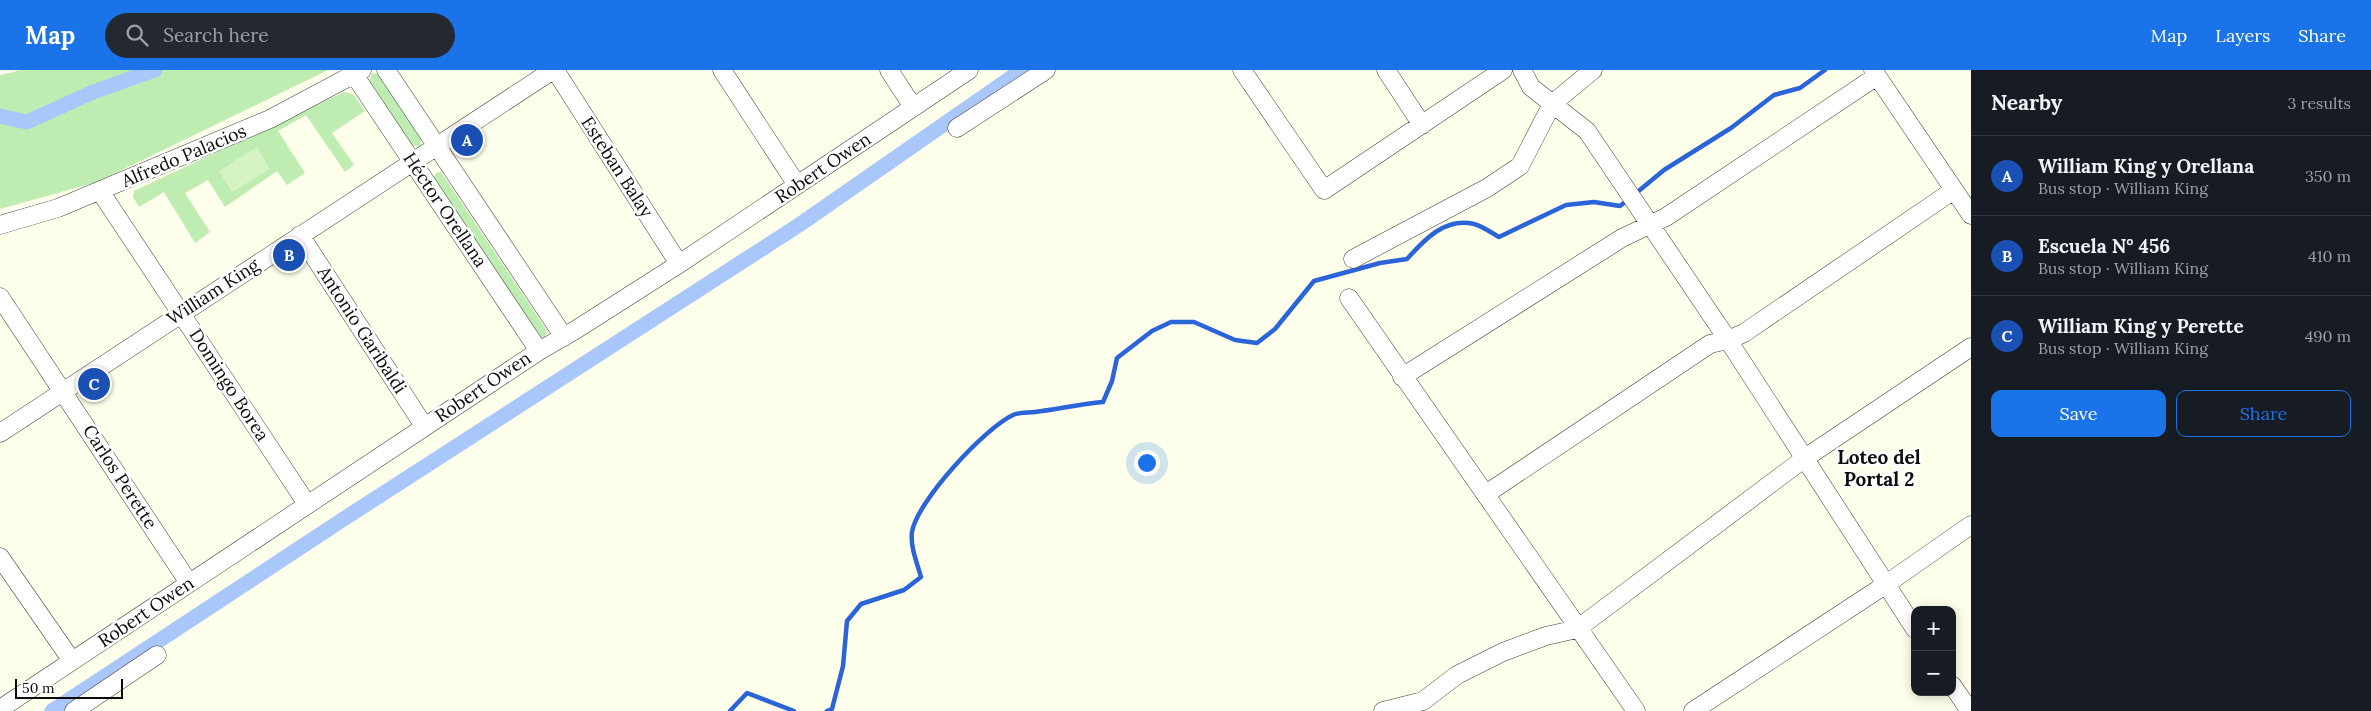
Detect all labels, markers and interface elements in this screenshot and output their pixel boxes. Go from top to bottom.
search box [105,13,455,58]
text: Map [25,20,75,51]
icon: search [123,21,151,49]
text: Search here [163,23,269,47]
text: Map [2151,24,2187,47]
text: Layers [2215,24,2270,47]
text: Share [2298,24,2346,47]
text: Nearby [1991,89,2062,116]
text: 3 results [2287,93,2351,113]
street label: Esteban Balay [576,112,659,222]
street label: Alfredo Palacios [117,119,250,193]
pin: A [451,121,483,159]
street label: Robert Owen [770,127,875,208]
street label: Héctor Orellana [398,148,492,272]
text: William King y Orellana [2038,154,2254,178]
text: A [2002,166,2012,186]
text: 350 m [2305,166,2351,186]
text: Bus stop · William King [2038,178,2208,198]
text: Escuela N° 456 [2038,234,2170,258]
pin: B [273,236,305,274]
text: B [2002,246,2012,266]
text: 410 m [2308,246,2351,266]
street label: William King [162,253,264,330]
text: Bus stop · William King [2038,258,2208,278]
street label: Antonio Garibaldi [312,261,412,398]
text: William King y Perette [2038,314,2244,338]
street label: Domingo Borea [184,324,274,445]
text: C [2001,326,2013,346]
text: 490 m [2305,326,2351,346]
text: Bus stop · William King [2038,338,2208,358]
street label: Robert Owen [430,346,535,427]
pin: C [78,365,110,403]
button: Save [1991,390,2166,437]
button: Share [2176,390,2351,437]
street label: Carlos Perette [78,420,163,533]
district label: Loteo del Portal 2 [1837,445,1921,491]
your location [1134,450,1160,476]
street label: Robert Owen [93,571,198,652]
map controls [1911,606,1956,696]
button: + [1911,606,1956,651]
button: − [1911,651,1956,696]
scale bar [15,676,122,699]
text: 50 m [22,679,55,697]

